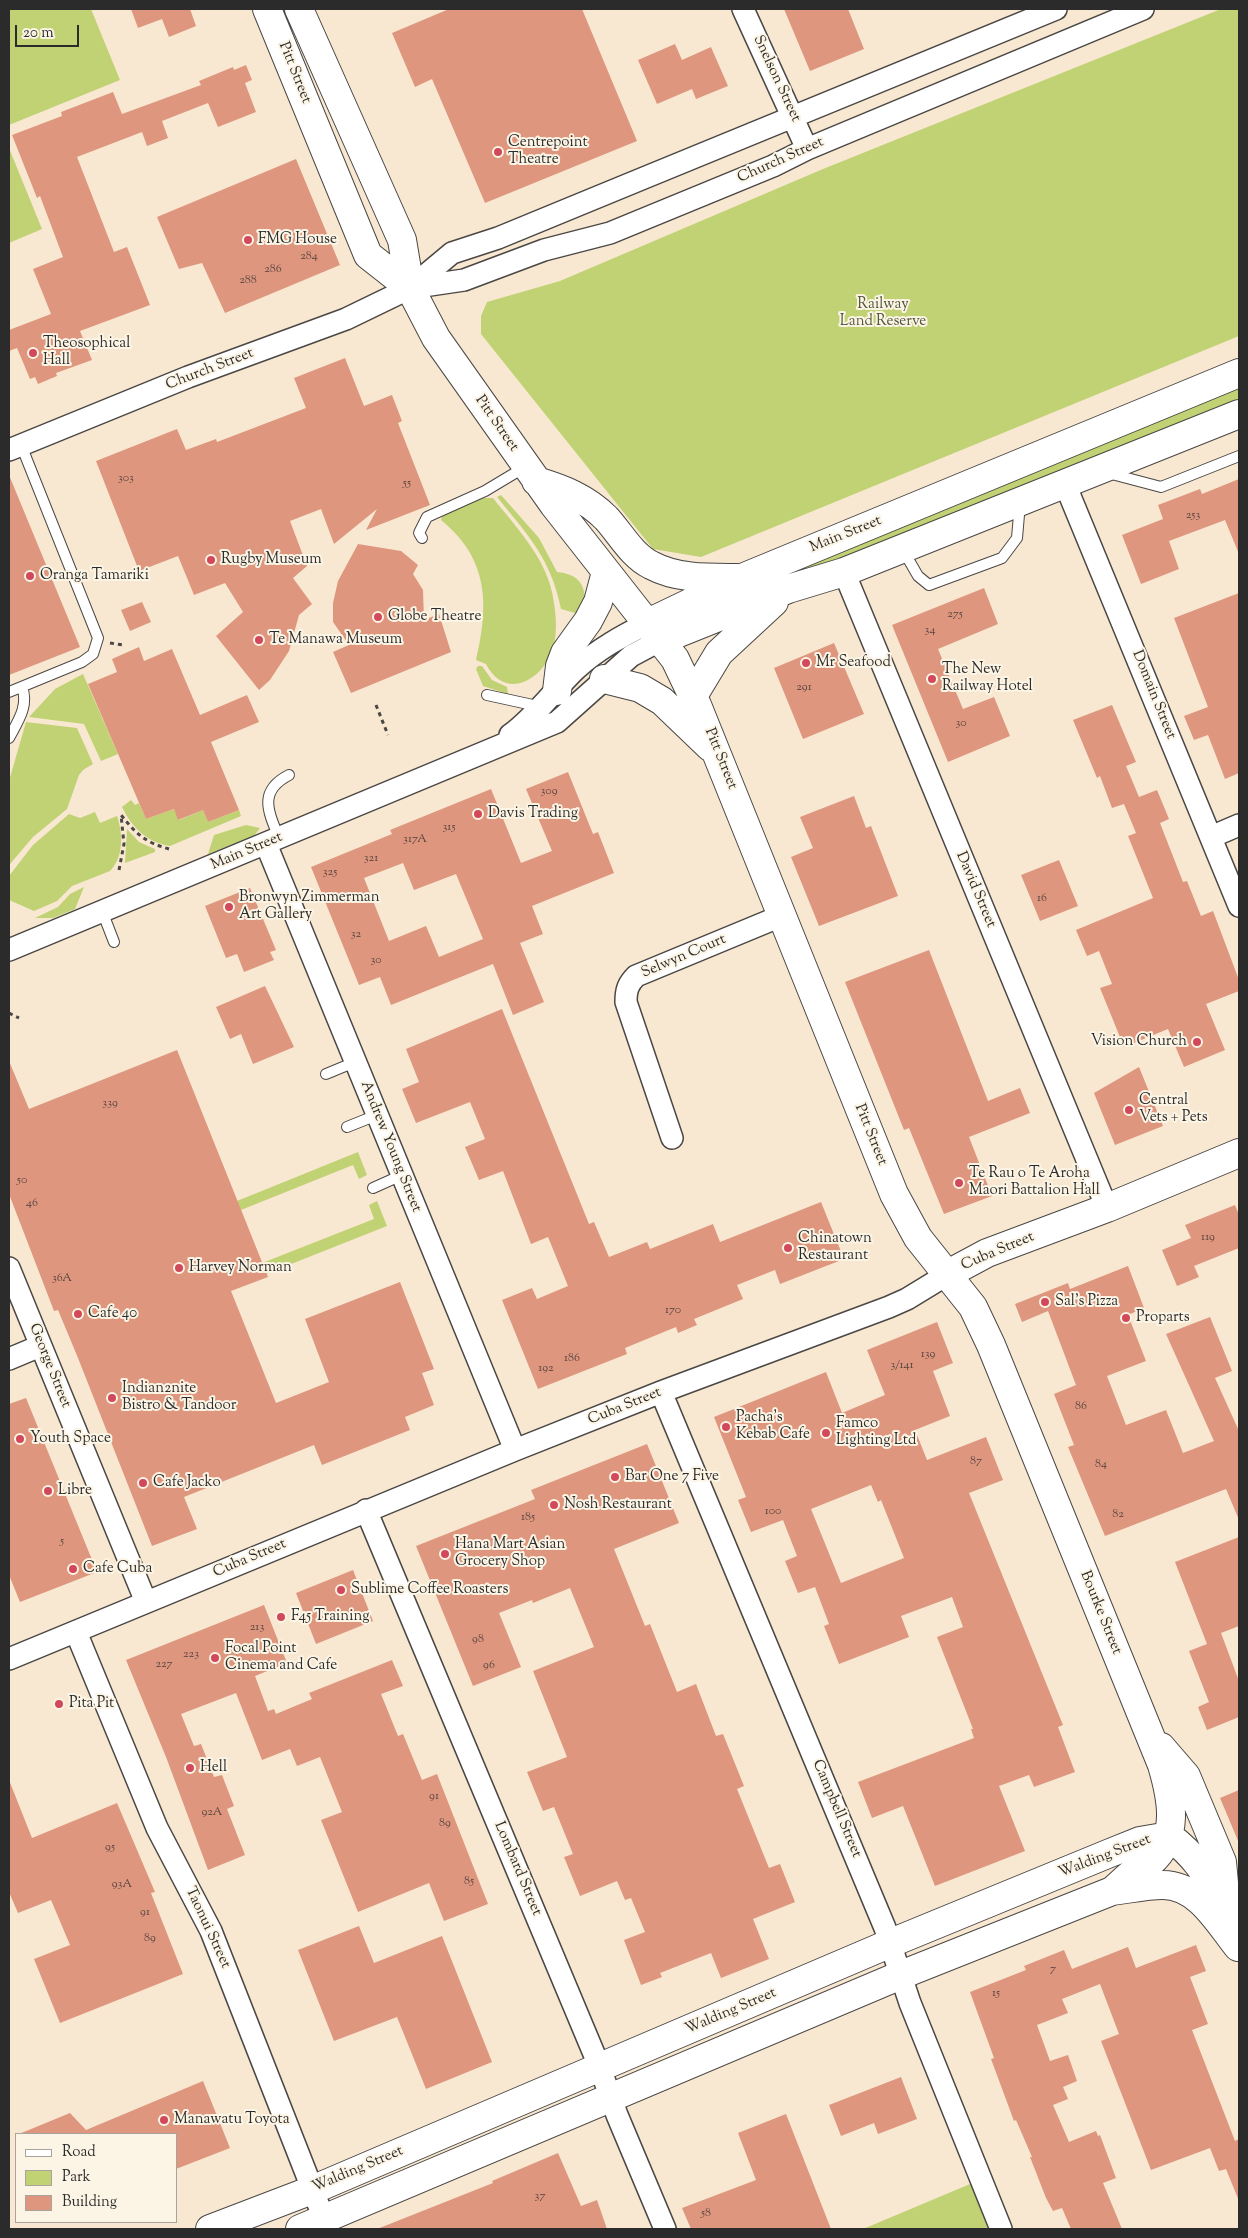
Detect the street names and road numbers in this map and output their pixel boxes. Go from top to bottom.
street label: Snelson Street [748,33,804,125]
street label: Pitt Street [274,40,314,106]
street label: Church Street [735,134,827,188]
street label: Church Street [164,345,256,395]
street label: Pitt Street [470,392,522,456]
street label: Main Street [808,512,884,558]
street label: Domain Street [1127,648,1179,742]
street label: Pitt Street [700,726,740,792]
street label: Main Street [209,829,285,875]
street label: David Street [951,849,999,931]
street label: Selwyn Court [639,931,729,983]
street label: Andrew Young Street [355,1079,425,1215]
street label: Pitt Street [850,1102,890,1168]
street label: Cuba Street [959,1229,1037,1275]
street label: George Street [24,1321,74,1411]
street label: Cuba Street [586,1384,664,1430]
street label: Cuba Street [211,1536,289,1582]
street label: Bourke Street [1075,1569,1125,1657]
street label: Campbell Street [807,1757,865,1861]
street label: Lombard Street [489,1819,545,1919]
street label: Walding Street [1056,1831,1154,1883]
street label: Taonui Street [180,1884,234,1972]
street label: Walding Street [683,1985,779,2039]
street label: Walding Street [310,2143,406,2197]

